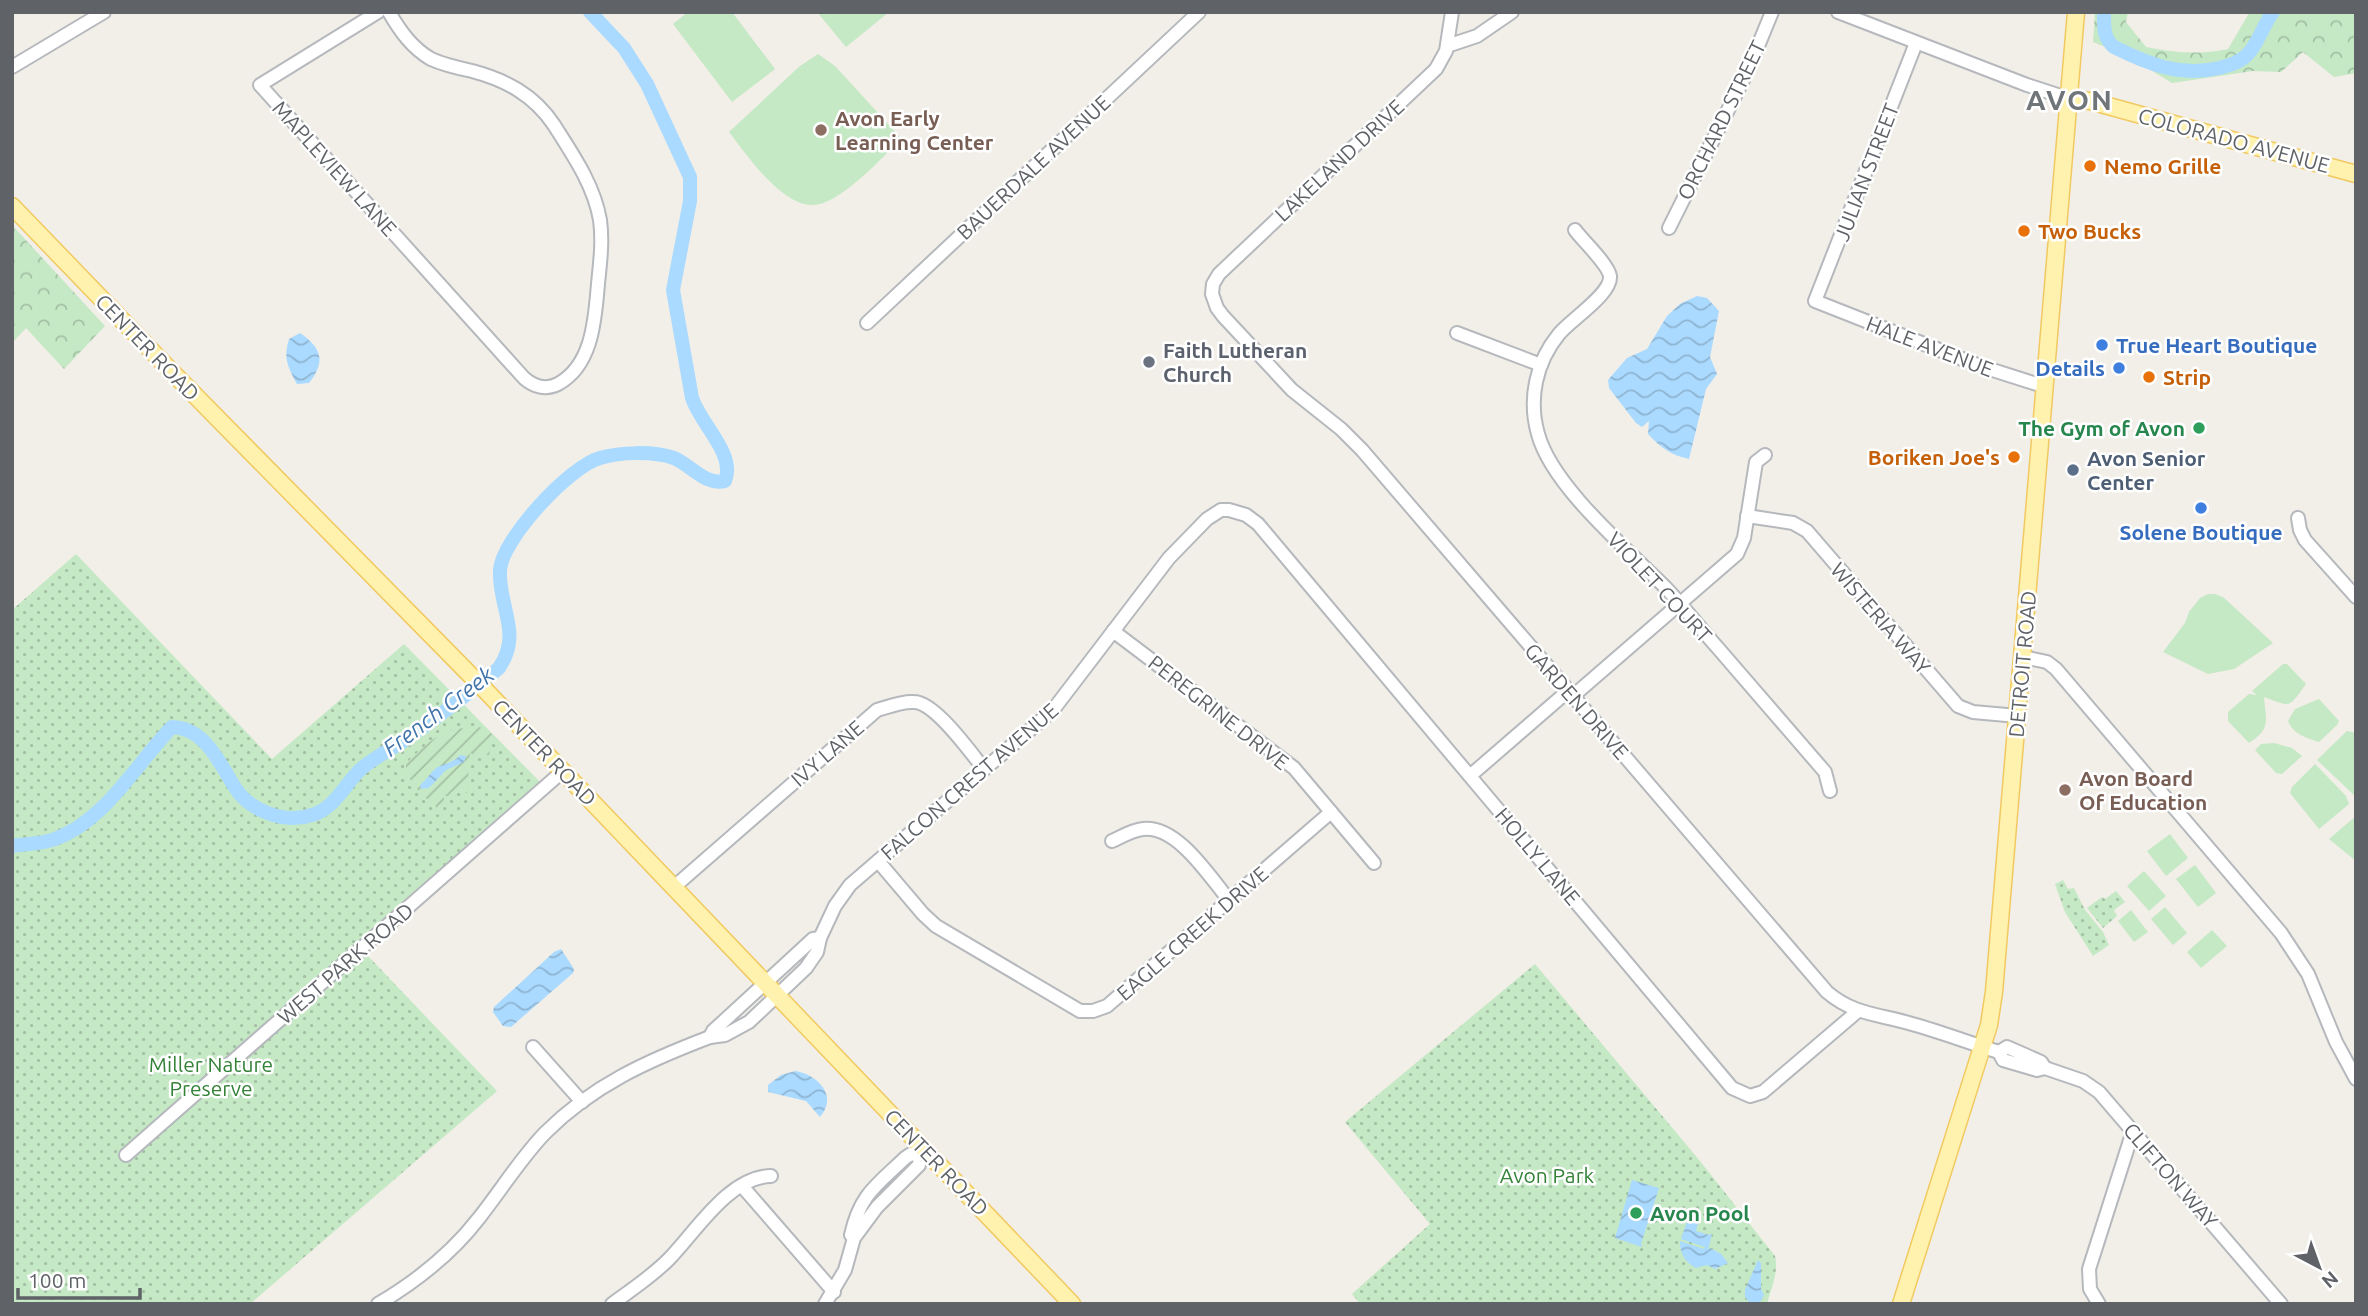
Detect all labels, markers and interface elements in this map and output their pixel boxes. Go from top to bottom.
street label: ORCHARD STREET [1672,36,1770,204]
district label: AVON [2026,84,2114,115]
street label: BAUERDALE AVENUE [951,90,1115,244]
street label: LAKELAND DRIVE [1270,94,1408,226]
street label: MAPLEVIEW LANE [268,96,402,240]
street label: JULIAN STREET [1829,100,1903,244]
street label: COLORADO AVENUE [2136,103,2332,177]
place label: Avon Early Learning Center [835,106,994,154]
marker: Avon Early Learning Center [813,122,829,138]
place label: Nemo Grille [2104,154,2221,178]
marker: Nemo Grille [2082,158,2098,174]
place label: Two Bucks [2038,219,2141,243]
marker: Two Bucks [2016,223,2032,239]
street label: CENTER ROAD [91,289,205,405]
street label: HALE AVENUE [1863,311,1997,381]
place label: True Heart Boutique [2116,333,2317,357]
marker: True Heart Boutique [2094,337,2110,353]
place label: Faith Lutheran Church [1163,338,1307,386]
marker: Faith Lutheran Church [1141,354,1157,370]
place label: Details [2035,356,2105,380]
marker: Details [2111,360,2127,376]
place label: Strip [2163,365,2211,389]
marker: Strip [2141,369,2157,385]
place label: The Gym of Avon [2018,416,2185,440]
marker: The Gym of Avon [2191,420,2207,436]
place label: Boriken Joe's [1868,445,2000,469]
place label: Avon Senior Center [2087,446,2206,494]
marker: Boriken Joe's [2006,449,2022,465]
marker: Avon Senior Center [2065,462,2081,478]
marker: Solene Boutique [2193,500,2209,516]
place label: Solene Boutique [2119,520,2283,544]
street label: VIOLET COURT [1603,527,1717,647]
street label: WISTERIA WAY [1826,557,1936,679]
street label: DETROIT ROAD [2004,590,2040,738]
street label: GARDEN DRIVE [1520,638,1634,764]
street label: PEREGRINE DRIVE [1144,650,1294,774]
water label: French Creek [378,661,498,761]
street label: CENTER ROAD [488,694,602,810]
street label: FALCON CREST AVENUE [876,698,1062,864]
street label: IVY LANE [786,715,868,791]
place label: Avon Board Of Education [2079,766,2207,814]
marker: Avon Board Of Education [2057,782,2073,798]
street label: HOLLY LANE [1491,803,1585,909]
street label: EAGLE CREEK DRIVE [1112,861,1272,1005]
street label: WEST PARK ROAD [272,897,418,1029]
park label: Miller Nature Preserve [149,1052,273,1100]
street label: CENTER ROAD [880,1104,994,1220]
street label: CLIFTON WAY [2119,1118,2223,1232]
park label: Avon Park [1500,1163,1595,1187]
place label: Avon Pool [1650,1201,1750,1225]
marker: Avon Pool [1628,1205,1644,1221]
north arrow [2284,1232,2354,1302]
scale bar [18,1256,140,1300]
text: N [2318,1267,2343,1293]
text: 100 m [28,1268,86,1292]

